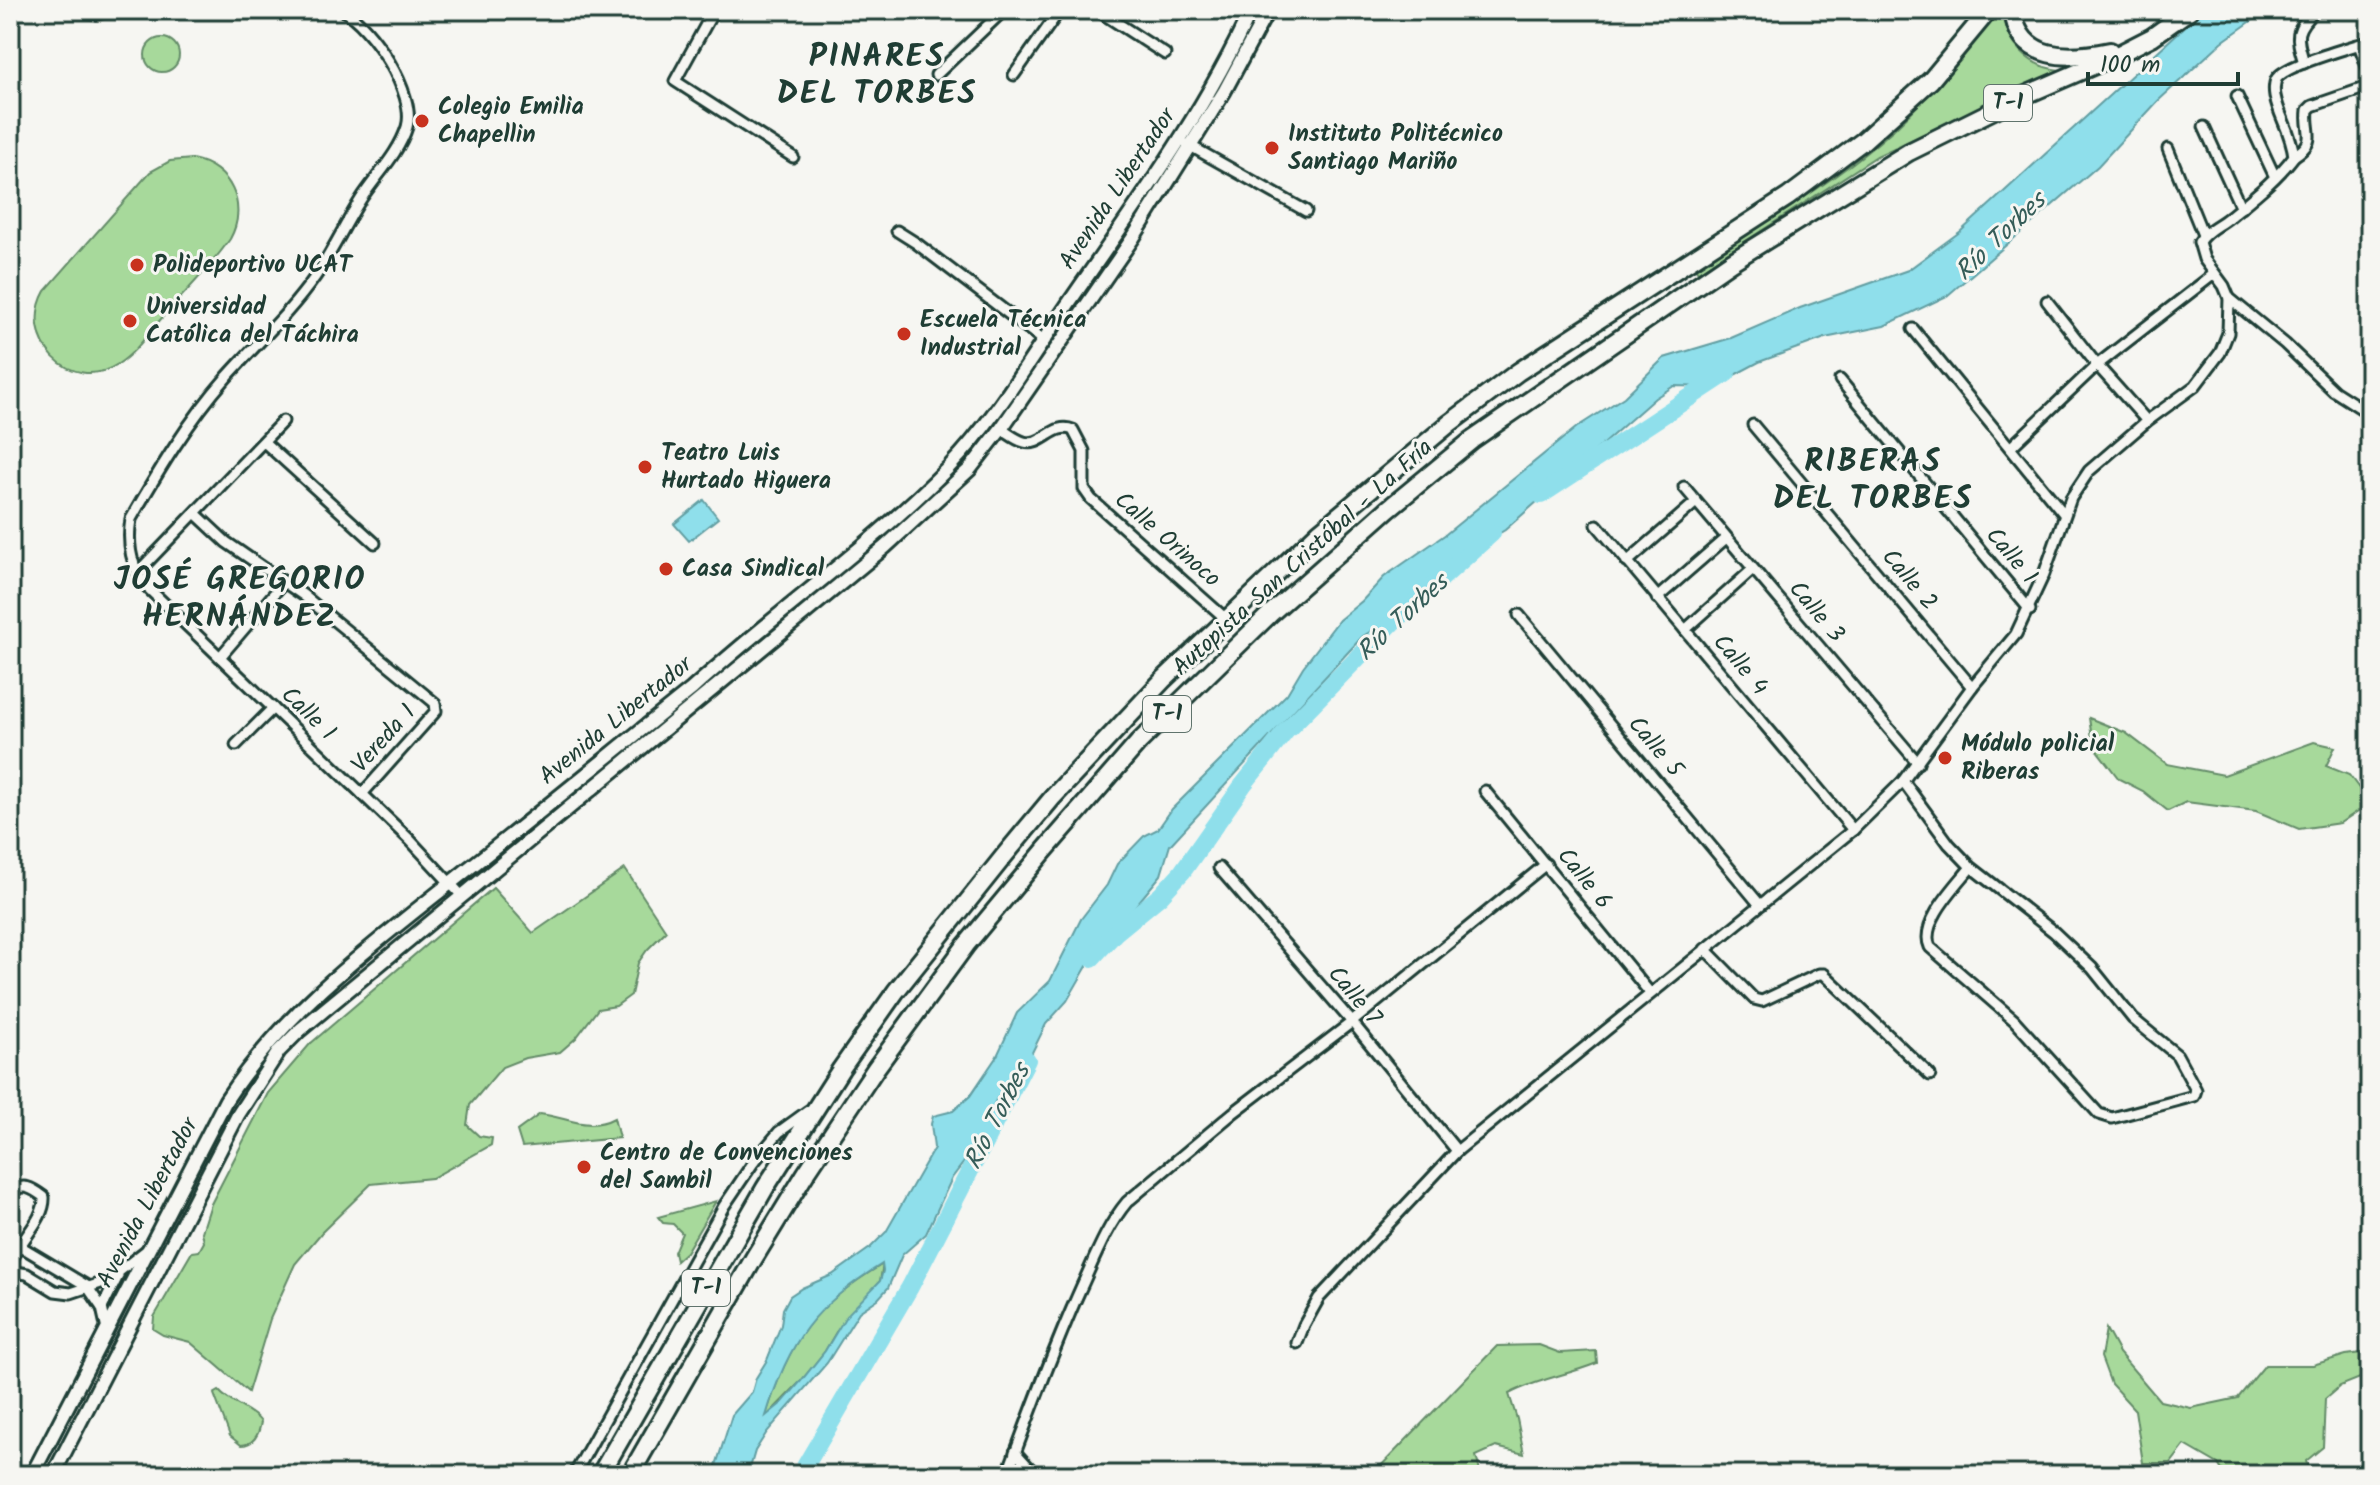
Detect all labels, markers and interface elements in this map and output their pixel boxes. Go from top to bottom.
district label: PINARES DEL TORBES [777,32,977,120]
scale bar [2088,36,2238,86]
text: 100 m [2100,46,2160,85]
road number: T-1 [1984,85,2032,121]
place label: Colegio Emilia Chapellin [438,88,584,155]
street label: Avenida Libertador [1049,98,1188,278]
marker: Colegio Emilia Chapellin [413,112,431,130]
place label: Instituto Politécnico Santiago Mariño [1288,115,1503,182]
marker: Instituto Politécnico Santiago Mariño [1263,139,1281,157]
water label: Río Torbes [1945,180,2059,292]
place label: Polideportivo UCAT [153,246,354,285]
marker: Polideportivo UCAT [128,256,146,274]
place label: Universidad Católica del Táchira [146,288,359,355]
place label: Escuela Técnica Industrial [920,301,1087,368]
marker: Universidad Católica del Táchira [121,312,139,330]
marker: Escuela Técnica Industrial [895,325,913,343]
street label: Autopista San Cristóbal - La Fría [1164,430,1442,686]
place label: Teatro Luis Hurtado Higuera [661,434,831,501]
district label: RIBERAS DEL TORBES [1773,437,1973,525]
marker: Teatro Luis Hurtado Higuera [636,458,654,476]
street label: Calle Orinoco [1105,482,1229,598]
street label: Calle 1 [1975,518,2047,594]
street label: Calle 2 [1871,540,1947,620]
place label: Casa Sindical [682,550,825,589]
district label: JOSÉ GREGORIO HERNÁNDEZ [114,555,366,643]
marker: Casa Sindical [657,560,675,578]
water label: Río Torbes [1347,562,1461,672]
street label: Calle 3 [1778,572,1854,652]
street label: Calle 4 [1702,625,1778,705]
street label: Avenida Libertador [531,645,703,795]
street label: Calle 1 [271,677,345,751]
street label: Vereda 1 [342,695,426,783]
road number: T-1 [1143,696,1191,732]
street label: Calle 5 [1617,707,1694,788]
place label: Módulo policial Riberas [1961,725,2115,792]
marker: Módulo policial Riberas [1936,749,1954,767]
street label: Calle 6 [1546,839,1622,919]
street label: Calle 7 [1317,957,1392,1036]
water label: Río Torbes [953,1054,1044,1177]
street label: Avenida Libertador [87,1109,210,1295]
place label: Centro de Convenciones del Sambil [600,1134,853,1201]
marker: Centro de Convenciones del Sambil [575,1158,593,1176]
road number: T-1 [682,1270,730,1306]

